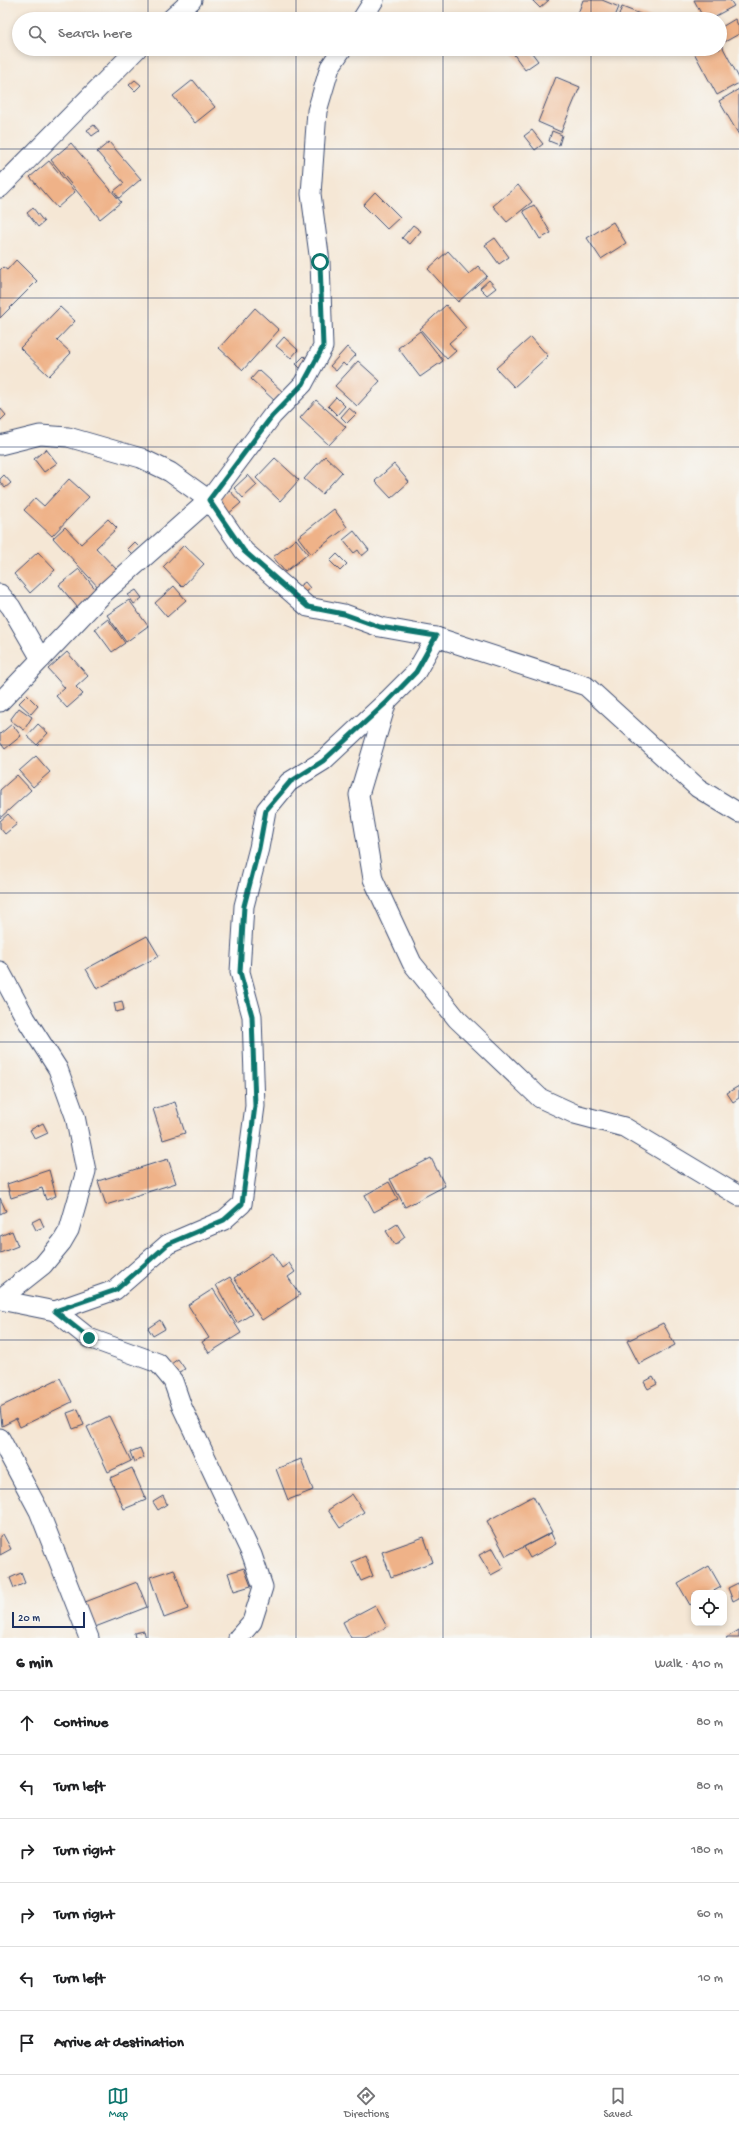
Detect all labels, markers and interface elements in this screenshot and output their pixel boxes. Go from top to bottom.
search box [12,12,727,56]
icon: search [26,23,48,45]
text: Search here [58,25,132,43]
route start [311,253,329,271]
route end [80,1329,98,1347]
map controls [691,1590,727,1626]
button: locate [691,1590,727,1626]
scale bar [12,1610,85,1629]
text: 20 m [18,1613,40,1625]
text: 6 min [16,1654,52,1674]
text: Walk · 410 m [655,1657,723,1672]
icon: ahead [16,1712,38,1734]
text: Continue [54,1714,108,1732]
text: 80 m [696,1715,723,1730]
icon: left [16,1776,38,1798]
text: Turn left [54,1778,105,1796]
text: 80 m [696,1779,723,1794]
icon: right [16,1840,38,1862]
text: Turn right [54,1842,114,1860]
text: 180 m [691,1843,723,1858]
icon: right [16,1904,38,1926]
text: Turn right [54,1906,114,1924]
text: 60 m [697,1907,723,1922]
icon: left [16,1968,38,1990]
text: Turn left [54,1970,105,1988]
text: 10 m [698,1971,723,1986]
icon: arrive [16,2032,38,2054]
text: Arrive at destination [54,2034,184,2052]
tab: Map [107,2085,129,2121]
tab: Directions [344,2085,389,2121]
tab: Saved [603,2085,632,2121]

